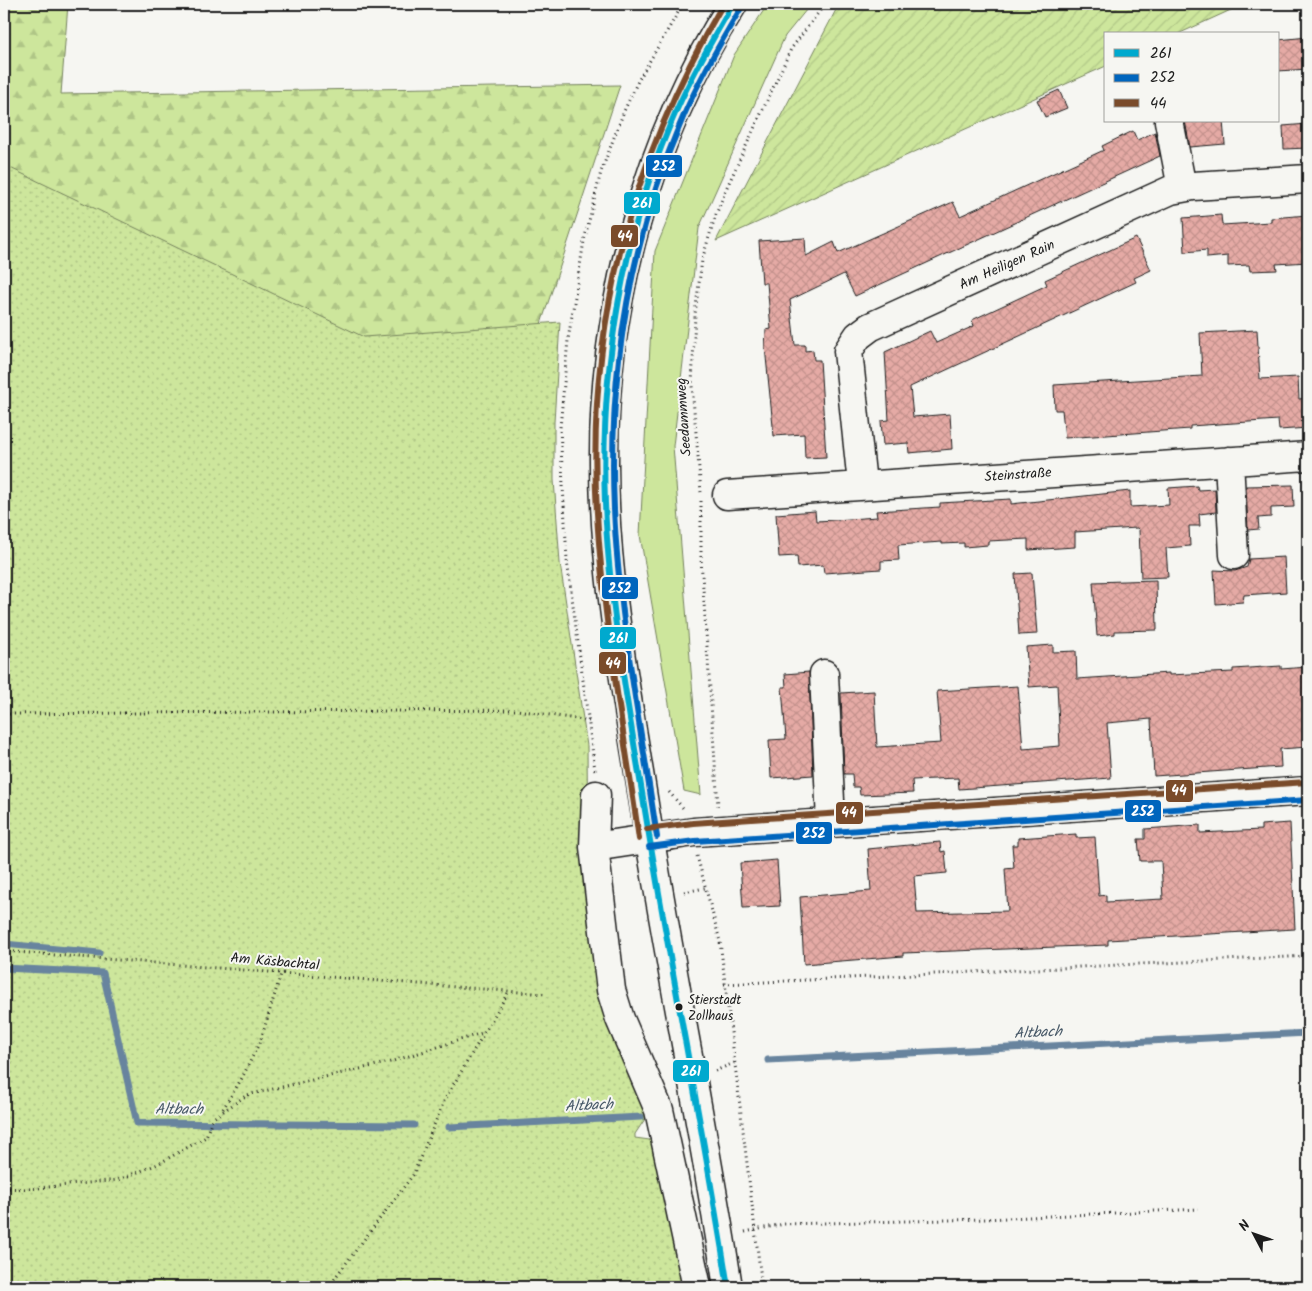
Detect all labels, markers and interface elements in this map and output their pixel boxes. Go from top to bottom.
legend [1104,32,1280,122]
text: 261 [1150,42,1172,66]
text: 252 [1150,66,1176,90]
text: 44 [1150,92,1167,116]
line badge: 252 [645,154,683,178]
text: 252 [652,156,676,178]
line badge: 261 [623,191,661,215]
text: 261 [632,193,653,215]
line badge: 44 [610,224,639,248]
text: 44 [617,226,633,248]
street label: Am Heiligen Rain [956,234,1058,296]
street label: Seedammweg [670,377,698,457]
street label: Steinstraße [984,462,1053,488]
line badge: 252 [601,576,639,600]
text: 252 [608,578,632,600]
line badge: 261 [599,626,637,650]
text: 261 [608,628,629,650]
line badge: 44 [598,651,627,675]
text: 44 [605,653,621,675]
line badge: 44 [1165,779,1194,803]
text: 44 [1171,780,1187,802]
line badge: 252 [1124,799,1162,823]
line badge: 44 [835,801,864,825]
text: 252 [1131,801,1155,823]
text: 44 [841,802,857,824]
line badge: 252 [795,821,833,845]
text: 252 [802,823,826,845]
street label: Am Käsbachtal [230,947,321,977]
place label: Stierstadt Zollhaus [688,990,742,1027]
marker: Stierstadt Zollhaus [674,1002,684,1012]
water label: Altbach [1013,1020,1065,1046]
line badge: 261 [672,1059,710,1083]
text: 261 [681,1061,702,1083]
water label: Altbach [564,1093,616,1119]
water label: Altbach [155,1098,205,1122]
north arrow [1230,1208,1280,1258]
text: N [1234,1215,1256,1237]

